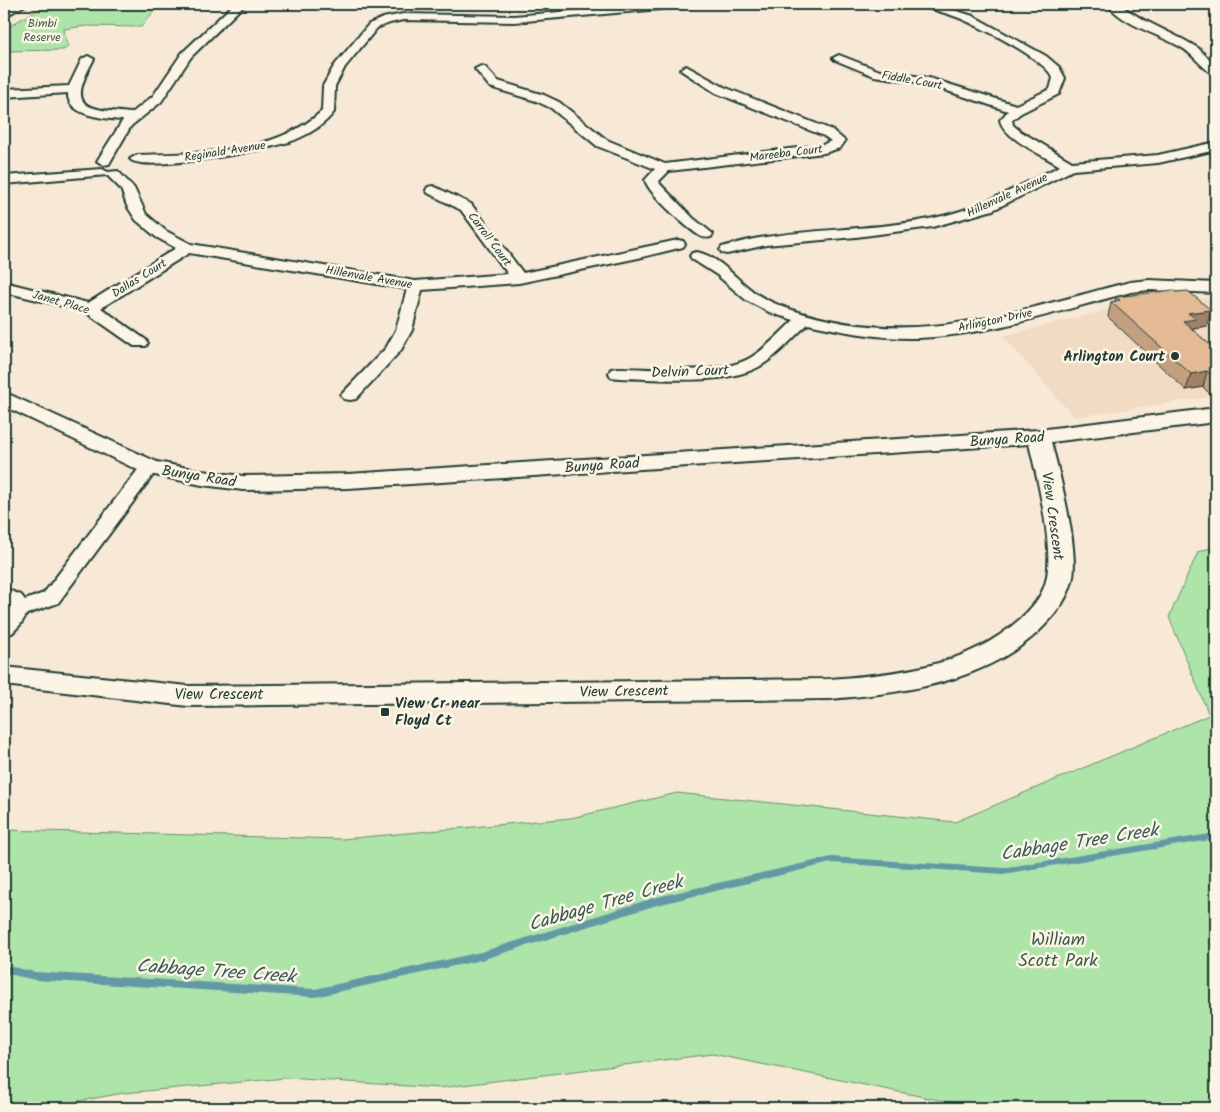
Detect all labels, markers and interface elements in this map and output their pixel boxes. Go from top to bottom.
park label: Bimbi Reserve [23,14,61,47]
street label: Fiddle Court [880,66,944,95]
street label: Reginald Avenue [183,136,268,167]
street label: Mareeba Court [748,140,824,167]
street label: Hillenvale Avenue [963,168,1052,223]
street label: Carroll Court [463,208,517,271]
street label: Dallas Court [108,254,171,303]
street label: Hillenvale Avenue [324,261,414,295]
street label: Janet Place [30,285,92,320]
street label: Arlington Drive [956,303,1035,338]
place label: Arlington Court [1063,345,1165,369]
marker: Arlington Court [1169,350,1181,362]
street label: Delvin Court [651,359,730,385]
street label: Bunya Road [969,425,1046,455]
street label: Bunya Road [564,451,641,481]
street label: Bunya Road [160,459,238,495]
street label: View Crescent [1034,471,1070,562]
street label: View Crescent [579,679,669,705]
street label: View Crescent [175,683,264,707]
place label: View Cr near Floyd Ct [395,692,480,733]
marker: View Cr near Floyd Ct [379,706,391,718]
water label: Cabbage Tree Creek [998,815,1163,870]
water label: Cabbage Tree Creek [525,867,689,940]
park label: William Scott Park [1018,926,1098,976]
water label: Cabbage Tree Creek [135,951,299,993]

